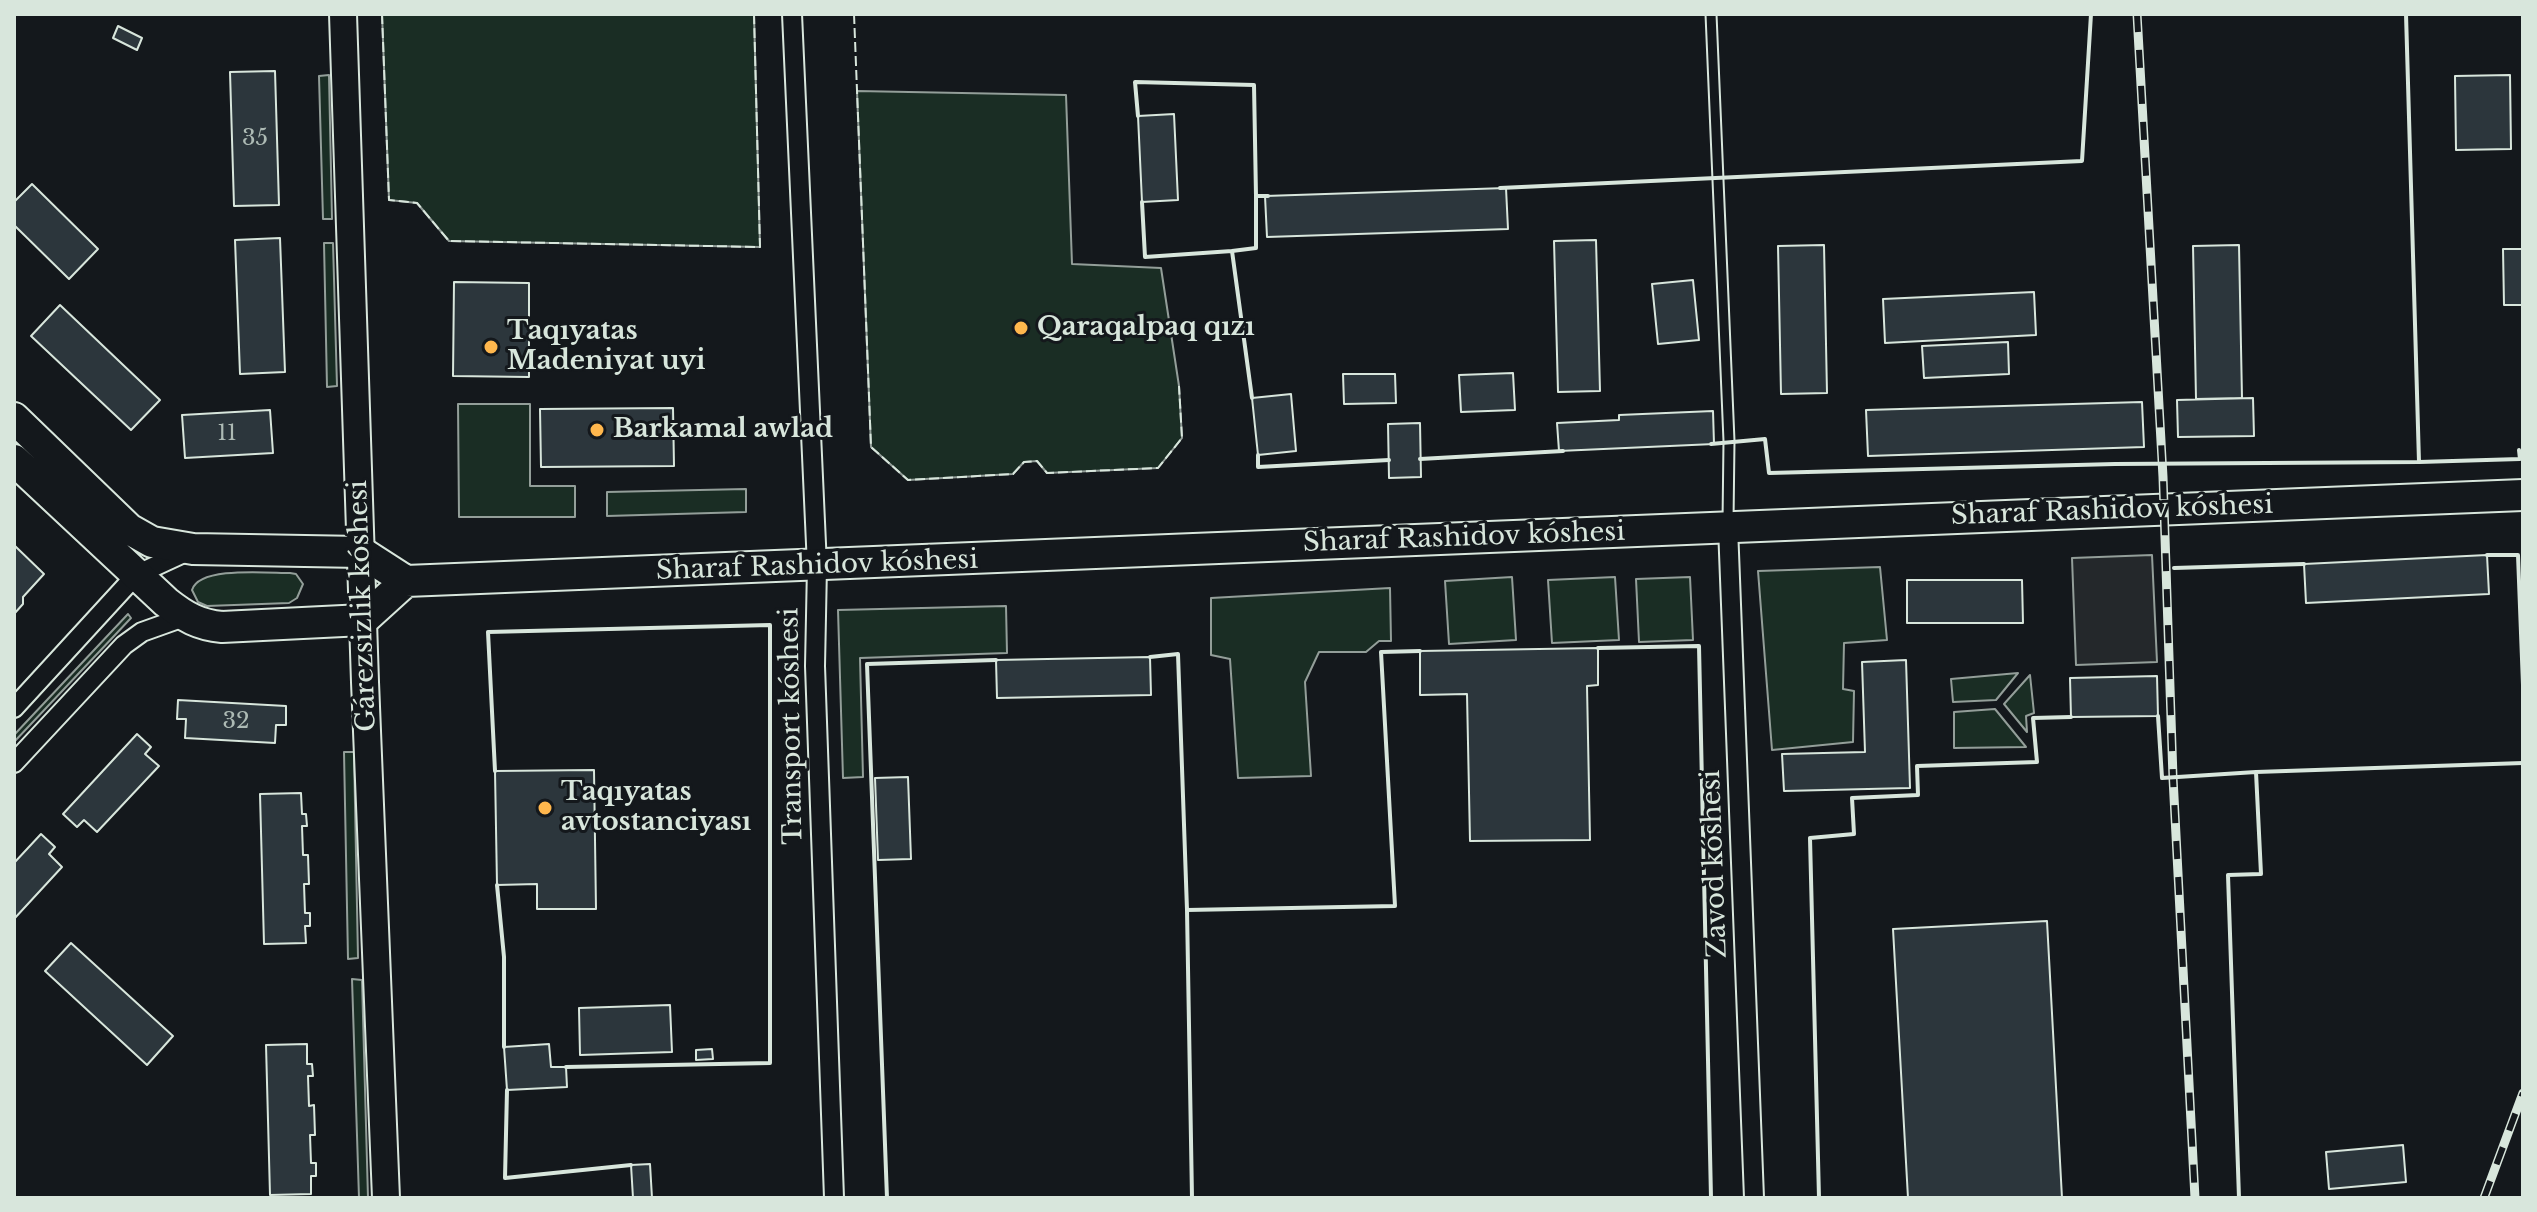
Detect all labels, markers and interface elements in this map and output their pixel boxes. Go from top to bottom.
house number: 35 [242,126,268,152]
place label: Qaraqalpaq qızı [1037,312,1255,344]
place label: Taqıyatas Madeniyat uyi [507,316,705,378]
marker: Qaraqalpaq qızı [1012,319,1030,337]
marker: Taqıyatas Madeniyat uyi [482,338,500,356]
place label: Barkamal awlad [613,414,833,446]
house number: 11 [217,421,237,447]
marker: Barkamal awlad [588,421,606,439]
street label: Gárezsizlik kóshesi [343,480,383,732]
street label: Sharaf Rashidov kóshesi [1950,490,2274,532]
street label: Sharaf Rashidov kóshesi [1302,517,1626,559]
street label: Sharaf Rashidov kóshesi [655,545,979,587]
street label: Transport kóshesi [774,607,810,845]
house number: 32 [222,709,250,735]
street label: Zavod kóshesi [1696,769,1734,959]
place label: Taqıyatas avtostanciyası [561,777,751,838]
marker: Taqıyatas avtostanciyası [536,799,554,817]

